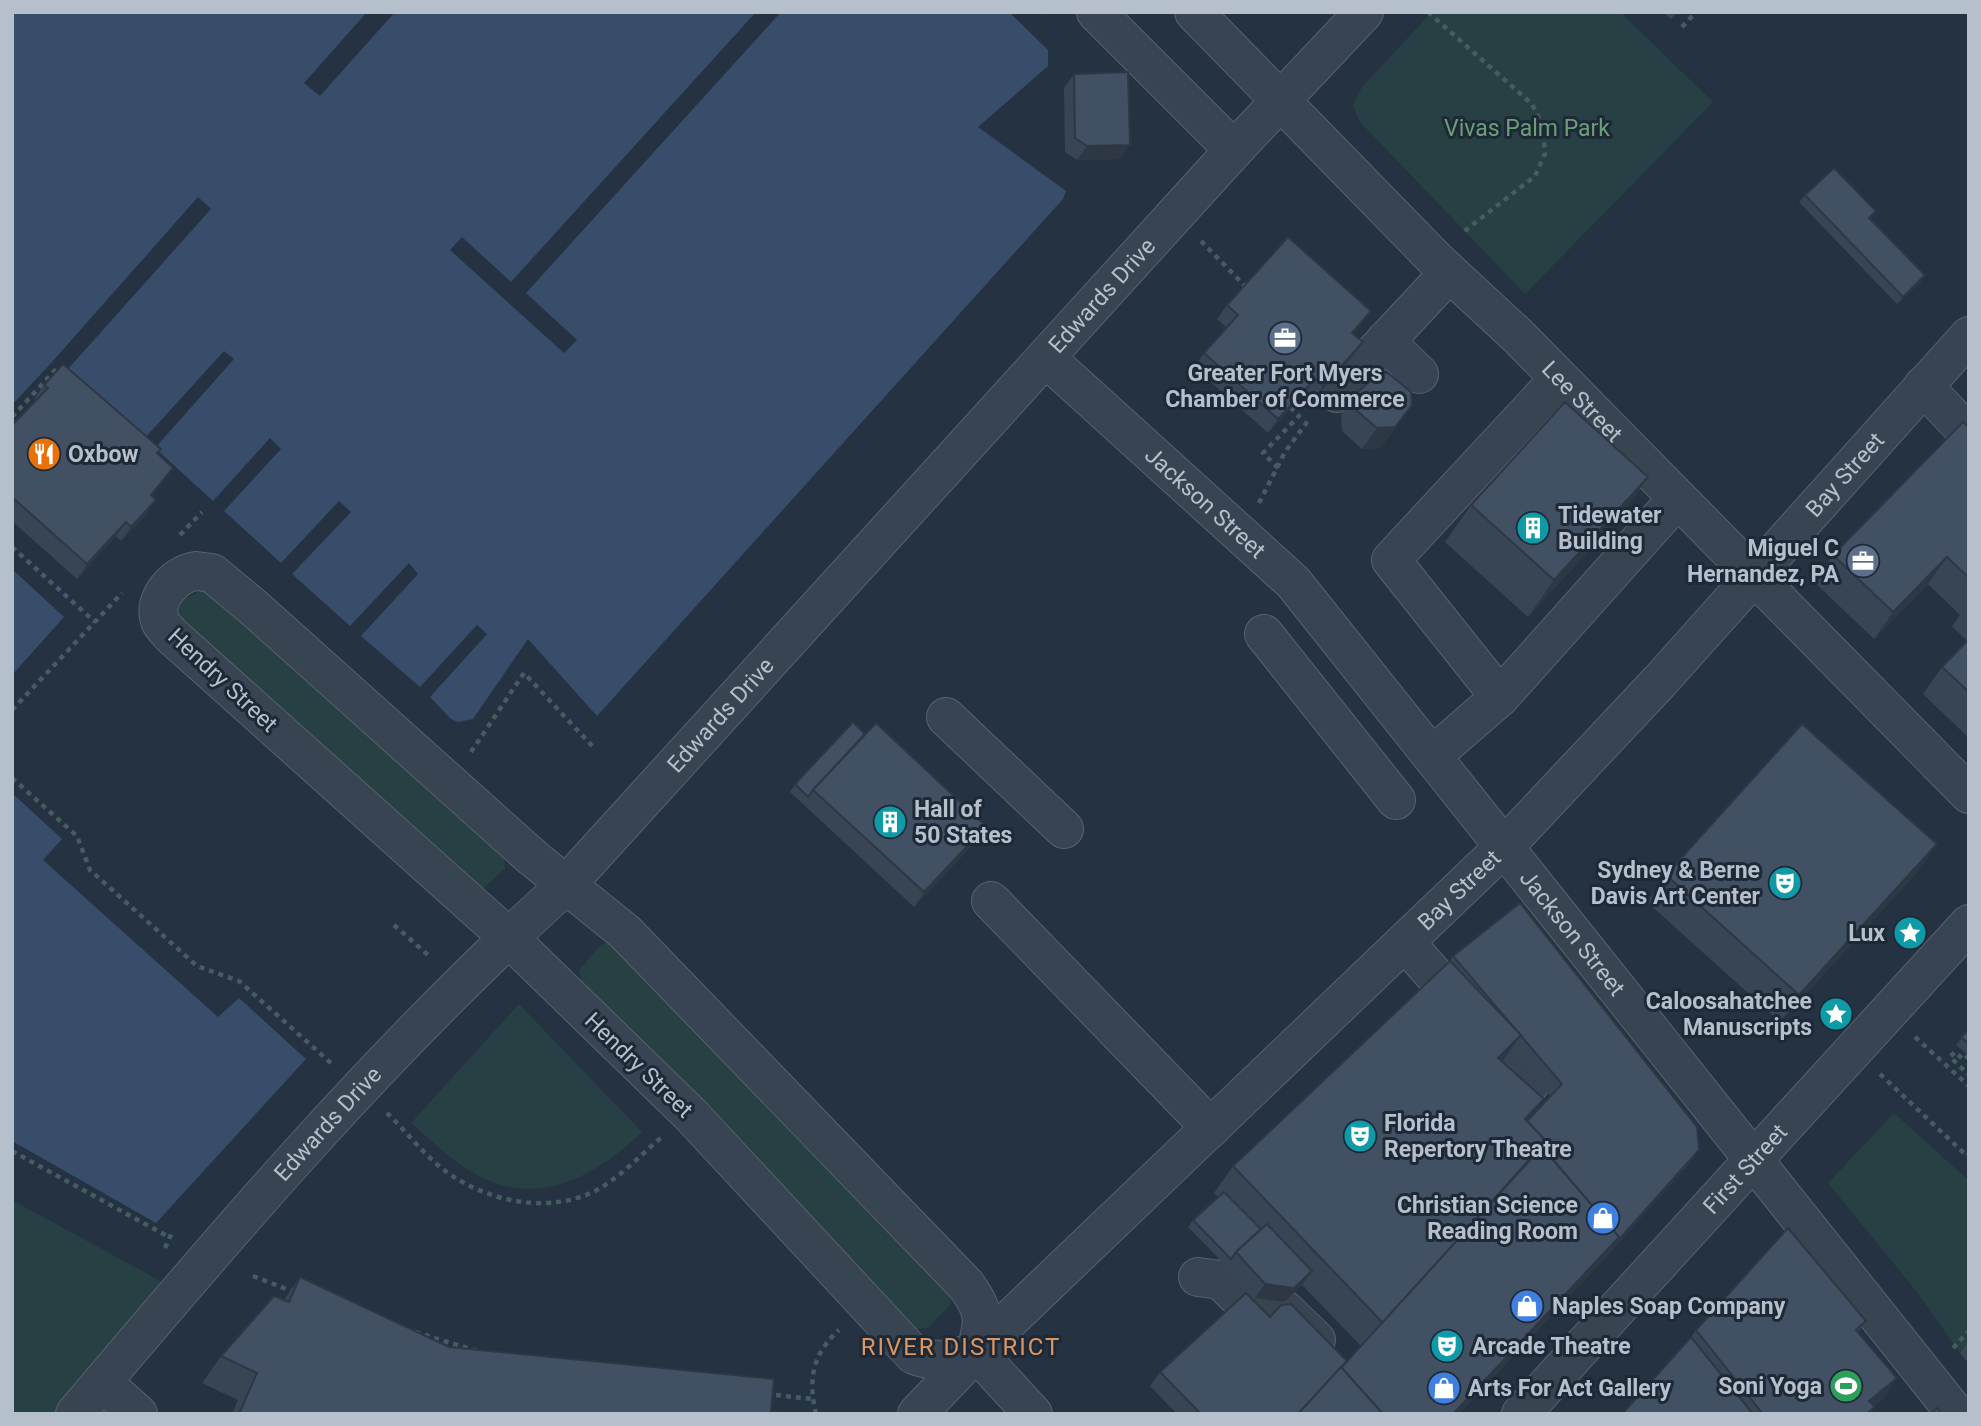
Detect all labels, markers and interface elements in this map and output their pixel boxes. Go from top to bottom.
park label: Vivas Palm Park [1444,115,1610,142]
street label: Edwards Drive [1043,233,1161,359]
office icon: Greater Fort Myers Chamber of Commerce [1266,319,1304,357]
street label: Lee Street [1536,355,1628,448]
place label: Greater Fort Myers Chamber of Commerce [1165,360,1405,413]
street label: Bay Street [1800,427,1890,523]
restaurant icon: Oxbow [25,435,63,473]
place label: Oxbow [68,441,138,468]
street label: Jackson Street [1139,441,1271,564]
place label: Tidewater Building [1558,502,1662,555]
building icon: Tidewater Building [1514,509,1552,547]
place label: Miguel C Hernandez, PA [1687,535,1840,588]
office icon: Miguel C Hernandez, PA [1844,542,1882,580]
street label: Hendry Street [162,623,283,738]
street label: Edwards Drive [662,652,780,778]
place label: Hall of 50 States [914,796,1012,849]
building icon: Hall of 50 States [871,803,909,841]
street label: Bay Street [1412,845,1506,936]
place label: Sydney & Berne Davis Art Center [1591,857,1761,910]
theatre icon: Sydney & Berne Davis Art Center [1766,864,1804,902]
street label: Jackson Street [1514,865,1630,1001]
place icon: Lux [1891,914,1929,952]
place label: Lux [1848,920,1885,947]
place label: Caloosahatchee Manuscripts [1646,988,1812,1041]
place icon: Caloosahatchee Manuscripts [1817,995,1855,1033]
street label: Hendry Street [579,1007,698,1124]
street label: Edwards Drive [269,1061,387,1187]
place label: Florida Repertory Theatre [1384,1110,1572,1163]
theatre icon: Florida Repertory Theatre [1341,1117,1379,1155]
street label: First Street [1698,1119,1793,1220]
place label: Christian Science Reading Room [1397,1192,1578,1245]
shop icon: Christian Science Reading Room [1584,1199,1622,1237]
shop icon: Naples Soap Company [1508,1287,1546,1325]
place label: Naples Soap Company [1552,1293,1786,1320]
theatre icon: Arcade Theatre [1428,1327,1466,1365]
district label: RIVER DISTRICT [861,1333,1061,1361]
place label: Arcade Theatre [1472,1333,1631,1360]
sports icon: Soni Yoga [1827,1367,1865,1405]
shop icon: Arts For Act Gallery [1425,1369,1463,1407]
place label: Soni Yoga [1718,1373,1822,1400]
place label: Arts For Act Gallery [1468,1375,1671,1402]

